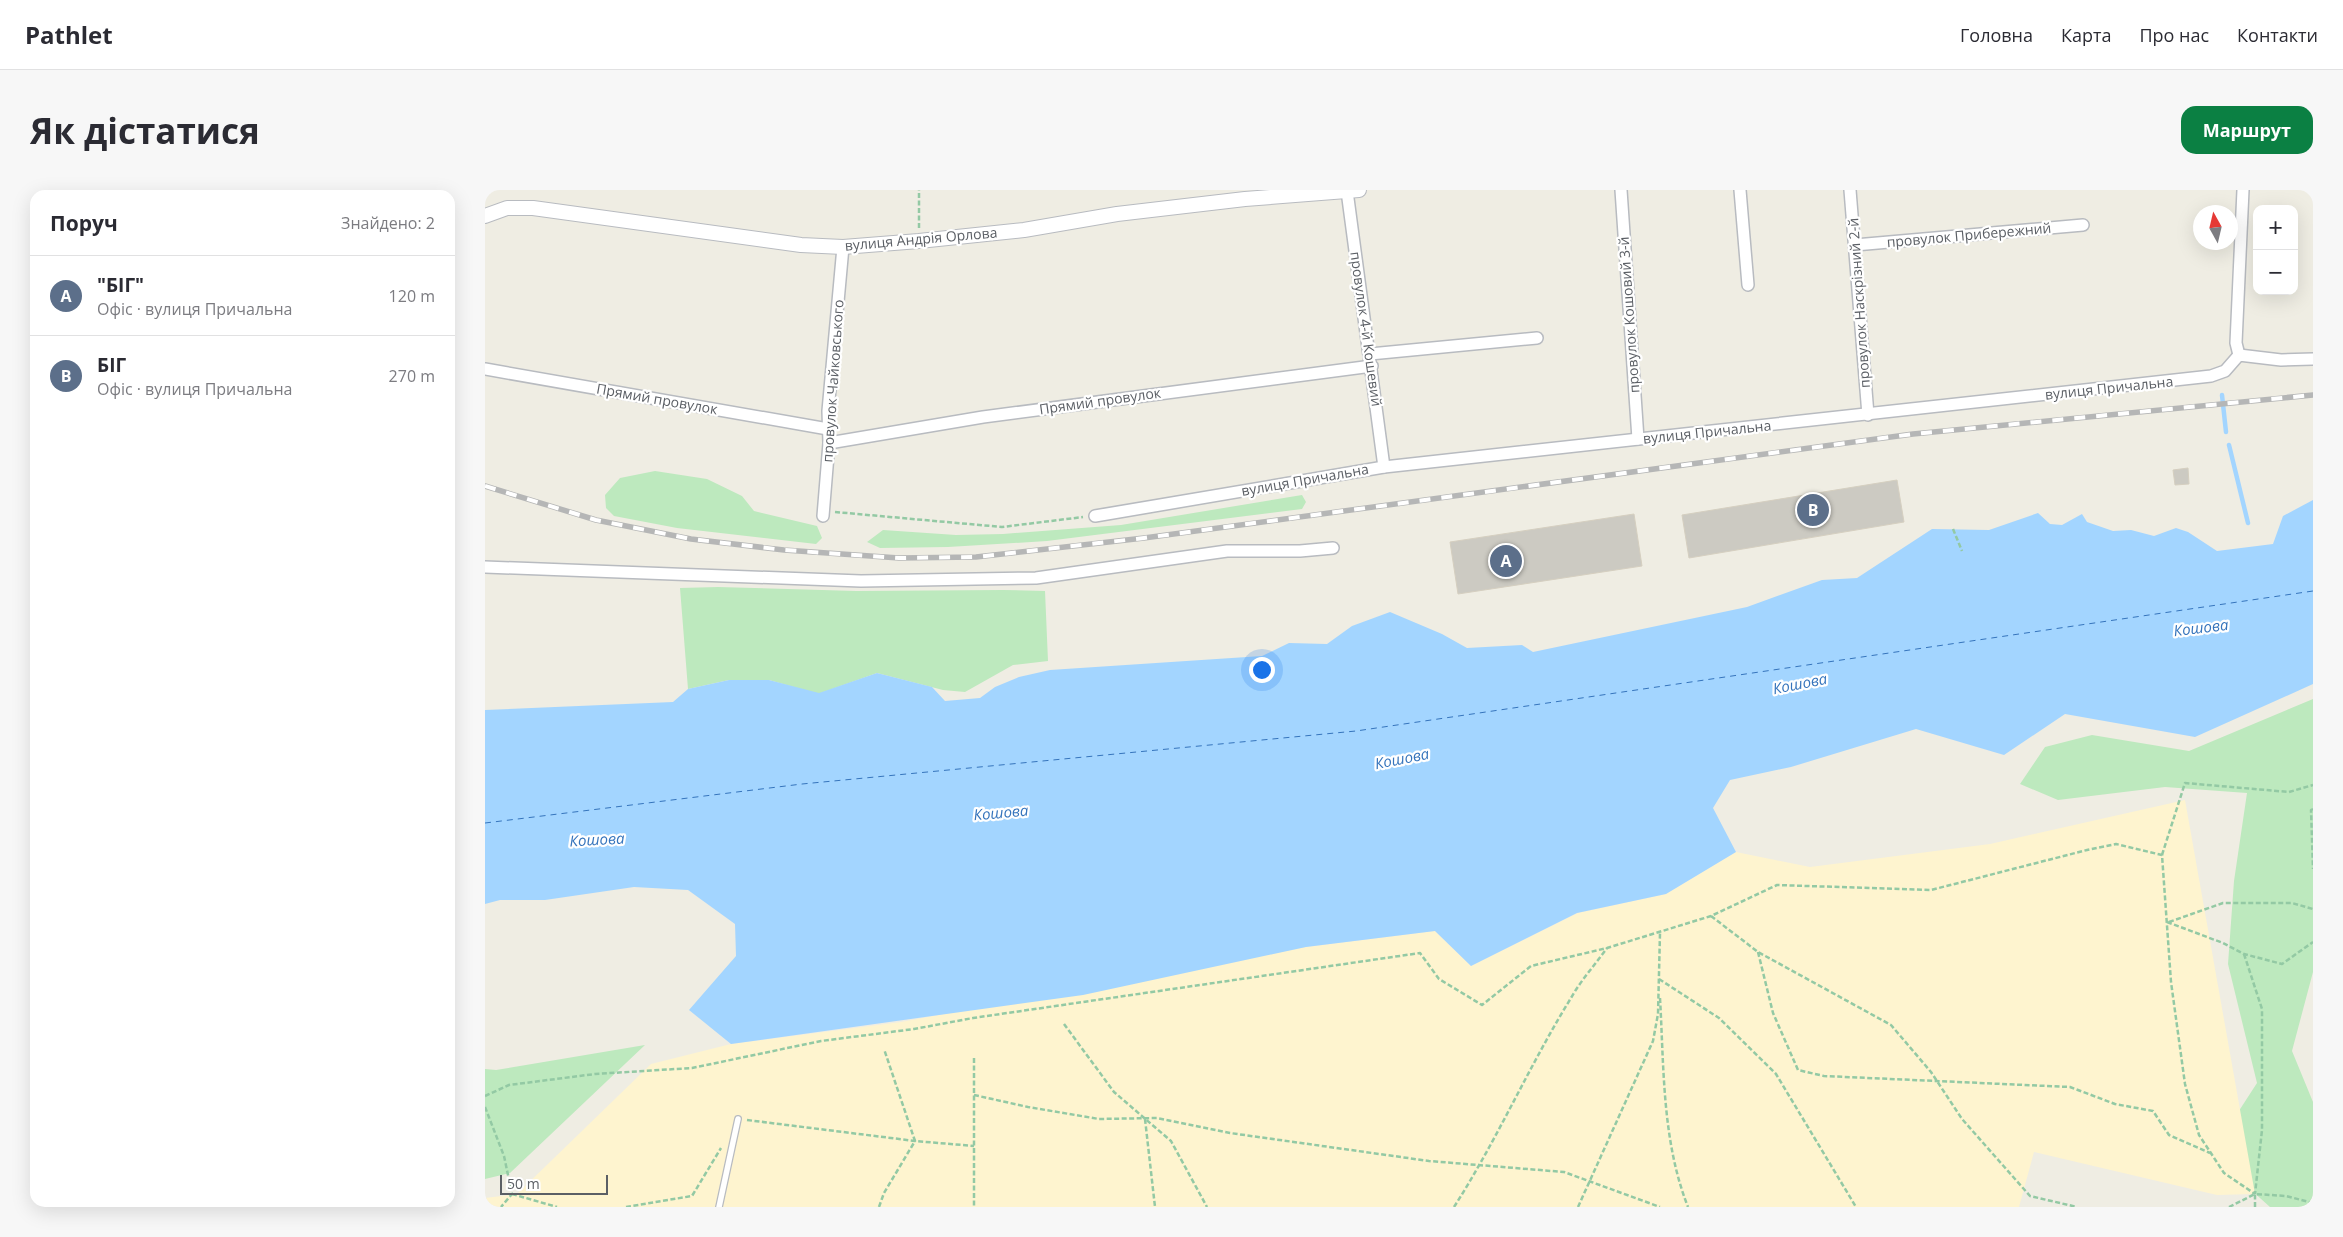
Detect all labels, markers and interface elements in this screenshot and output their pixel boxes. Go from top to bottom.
text: Pathlet [25,18,113,51]
text: Головна [1960,23,2033,47]
text: Карта [2061,23,2111,47]
text: Про нас [2139,23,2209,47]
text: Контакти [2237,23,2318,47]
button: Маршрут [2181,106,2313,154]
text: Як дістатися [30,107,260,154]
north arrow [2193,205,2238,250]
map controls [2253,205,2298,295]
button: + [2253,205,2298,250]
text: Поруч [50,209,118,237]
text: Знайдено: 2 [341,212,435,234]
street label: провулок Наскрізний 2-й [1843,217,1874,389]
street label: провулок Прибережний [1886,218,2052,251]
street label: вулиця Андрія Орлова [844,222,998,255]
street label: провулок Кошовий 3-й [1614,236,1643,394]
street label: провулок 4-й Кошевий [1346,250,1387,408]
button: − [2253,250,2298,295]
text: "БІГ" [97,272,144,298]
text: A [60,285,72,307]
text: 120 m [389,285,435,307]
text: Офіс · вулиця Причальна [97,298,293,320]
street label: провулок Чайковського [817,299,848,463]
text: БІГ [97,352,126,378]
text: B [61,365,71,387]
text: 270 m [389,365,435,387]
street label: вулиця Причальна [2044,371,2174,404]
text: Офіс · вулиця Причальна [97,378,293,400]
street label: Прямий провулок [595,379,720,419]
street label: Прямий провулок [1038,382,1163,418]
street label: вулиця Причальна [1642,415,1772,448]
street label: вулиця Причальна [1240,459,1370,500]
pin: B [1797,491,1829,529]
pin: A [1490,542,1522,580]
water label: Кошова [2172,614,2230,640]
your location [1249,657,1275,683]
water label: Кошова [1771,668,1829,698]
water label: Кошова [1373,743,1431,773]
water label: Кошова [973,800,1030,824]
water label: Кошова [569,828,625,850]
scale bar [500,1172,607,1195]
text: 50 m [507,1174,540,1193]

